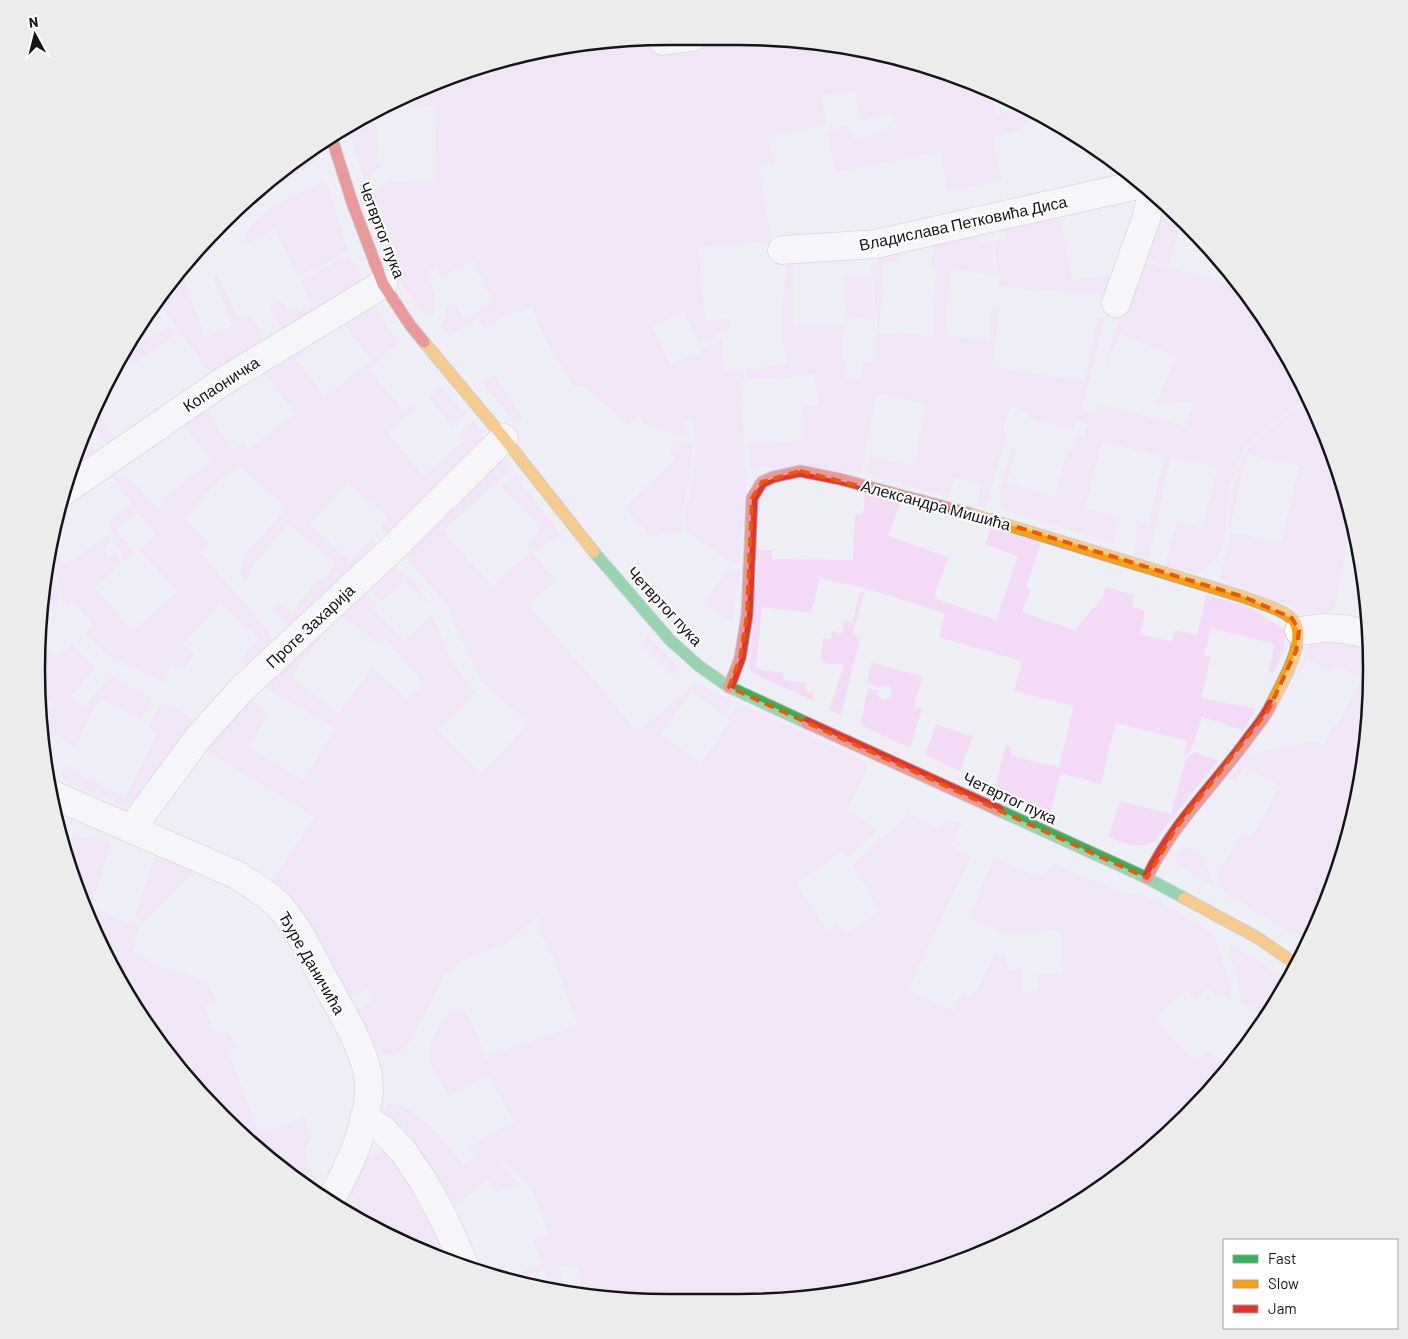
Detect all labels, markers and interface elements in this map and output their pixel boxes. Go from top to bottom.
north arrow [10,10,60,60]
text: N [28,13,39,31]
street label: Четвртог пука [355,179,410,281]
street label: Владислава Петковића Диса [857,191,1069,254]
street label: Копаоничка [179,352,262,415]
street label: Александра Мишића [859,475,1013,534]
street label: Четвртог пука [624,562,707,649]
street label: Проте Захарија [262,580,358,671]
street label: Четвртог пука [960,768,1060,828]
street label: Ђуре Даничића [275,908,350,1017]
legend [1223,1239,1398,1329]
text: Fast [1268,1249,1296,1267]
text: Slow [1268,1274,1299,1292]
text: Jam [1268,1299,1297,1317]

